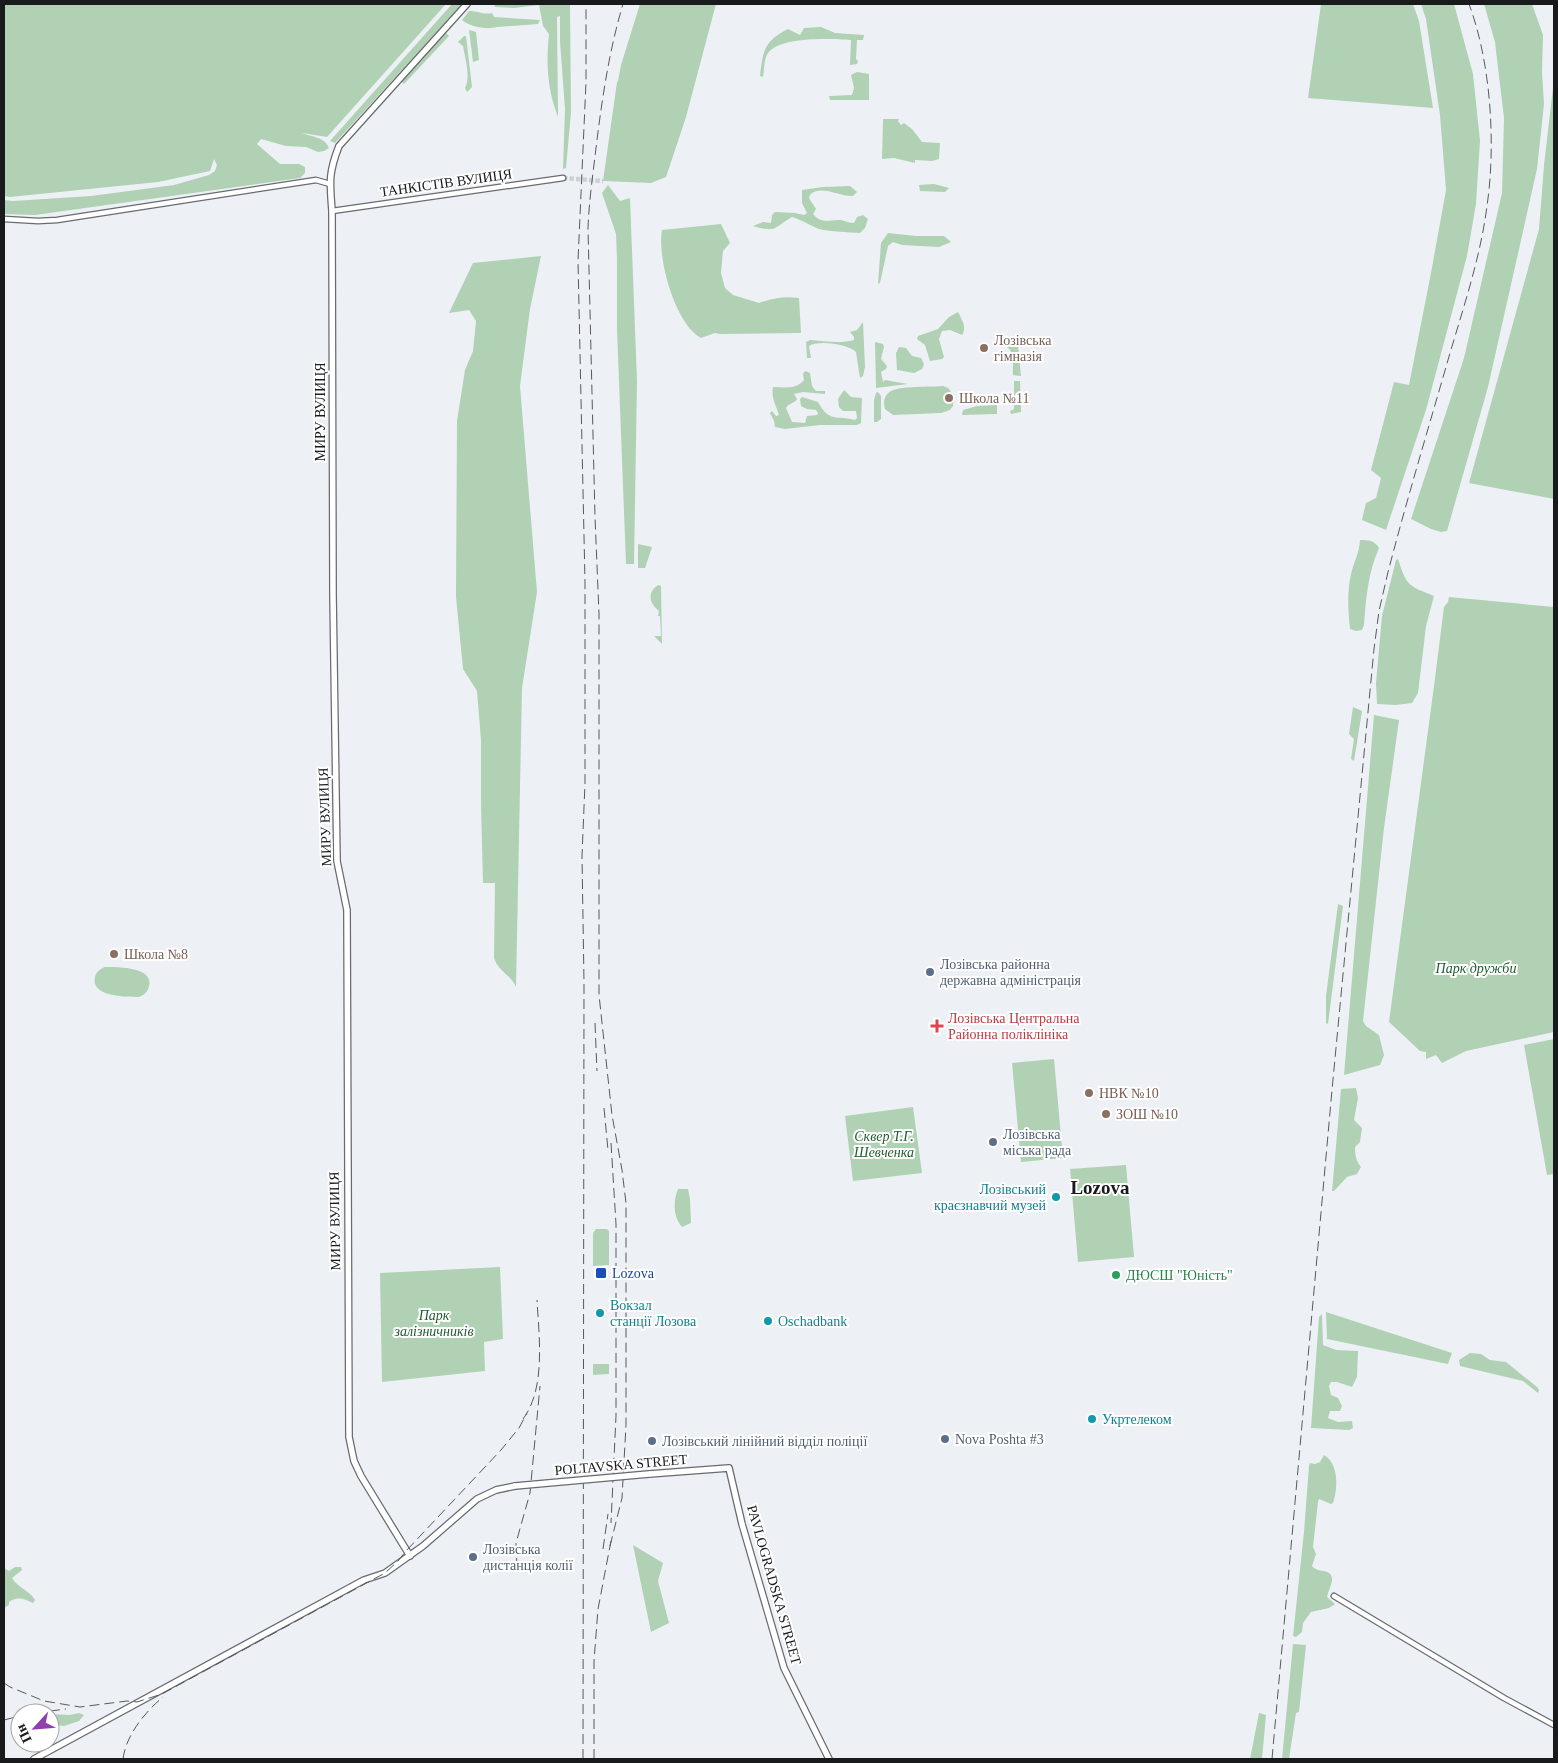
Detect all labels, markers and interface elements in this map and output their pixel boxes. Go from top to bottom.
street label: ТАНКІСТІВ ВУЛИЦЯ [379,166,513,200]
place label: Лозівська гімназія [994,333,1052,364]
marker: Лозівська гімназія [978,342,990,354]
street label: МИРУ ВУЛИЦЯ [313,363,328,462]
place label: Школа №11 [959,391,1030,406]
marker: Школа №11 [943,392,955,404]
street label: МИРУ ВУЛИЦЯ [316,767,334,867]
place label: Школа №8 [124,947,188,962]
marker: Школа №8 [108,948,120,960]
place label: Лозівська районна державна адміністрація [940,957,1082,988]
park label: Парк дружби [1435,961,1516,976]
marker: Лозівська районна державна адміністрація [924,966,936,978]
place label: Лозівська Центральна Районна поліклініка [948,1011,1080,1042]
marker: Лозівська Центральна Районна поліклініка [930,1019,944,1033]
place label: НВК №10 [1099,1086,1159,1101]
marker: НВК №10 [1083,1087,1095,1099]
place label: ЗОШ №10 [1116,1107,1178,1122]
marker: ЗОШ №10 [1100,1108,1112,1120]
place label: Лозівська міська рада [1003,1127,1072,1158]
park label: Сквер Т.Г. Шевченка [853,1129,914,1160]
marker: Лозівська міська рада [987,1136,999,1148]
street label: МИРУ ВУЛИЦЯ [327,1171,343,1271]
district label: Lozova [1070,1177,1130,1198]
place label: Лозівський краєзнавчий музей [934,1182,1047,1213]
marker: Лозівський краєзнавчий музей [1050,1191,1062,1203]
marker: Lozova [594,1266,608,1280]
place label: Lozova [612,1266,655,1281]
place label: ДЮСШ "Юність" [1126,1268,1233,1283]
marker: ДЮСШ "Юність" [1110,1269,1122,1281]
place label: Вокзал станції Лозова [610,1298,697,1329]
marker: Вокзал станції Лозова [594,1307,606,1319]
park label: Парк залізничників [393,1308,474,1339]
place label: Oschadbank [778,1314,847,1329]
marker: Oschadbank [762,1315,774,1327]
place label: Укртелеком [1102,1412,1172,1427]
marker: Укртелеком [1086,1413,1098,1425]
place label: Nova Poshta #3 [955,1432,1044,1447]
marker: Nova Poshta #3 [939,1433,951,1445]
place label: Лозівський лінійний відділ поліції [662,1434,867,1449]
marker: Лозівський лінійний відділ поліції [646,1435,658,1447]
street label: POLTAVSKA STREET [554,1452,688,1478]
street label: PAVLOGRADSKA STREET [744,1503,804,1667]
place label: Лозівська дистанція колії [483,1542,573,1573]
marker: Лозівська дистанція колії [467,1551,479,1563]
north arrow [10,1703,60,1753]
text: Пн [13,1722,35,1745]

